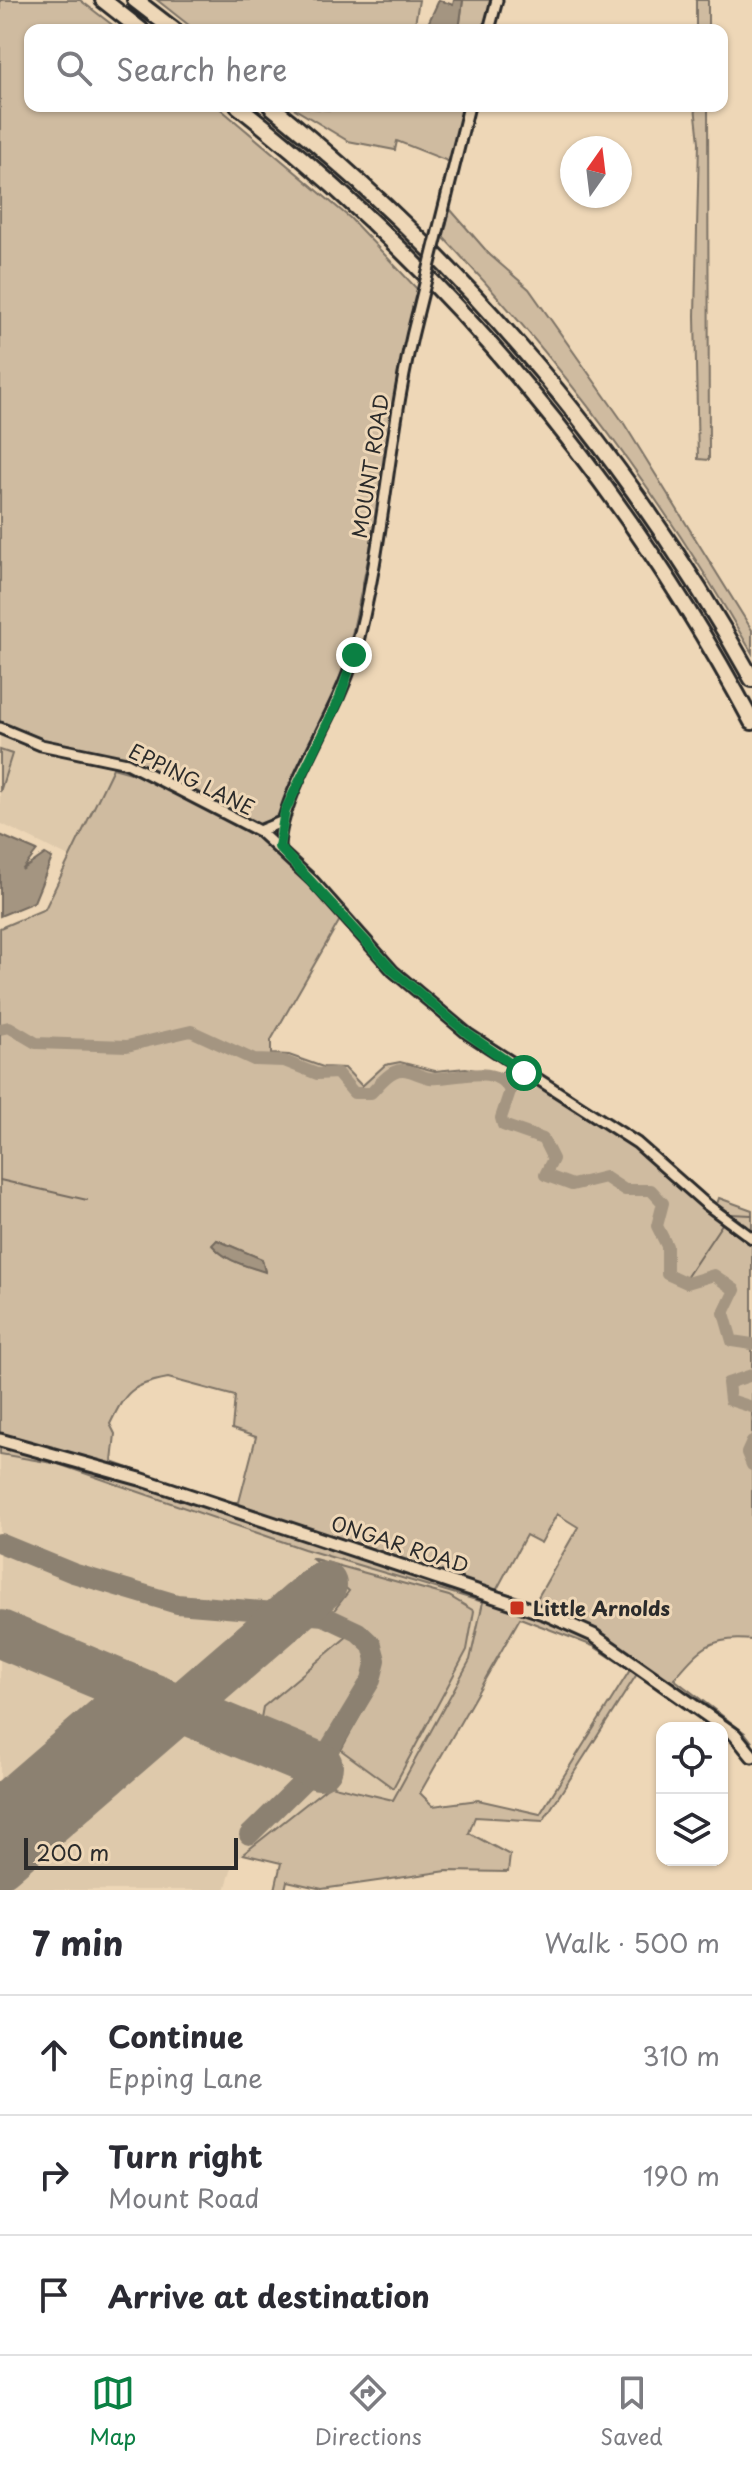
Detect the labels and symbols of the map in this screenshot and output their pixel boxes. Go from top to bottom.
north arrow [560,136,632,208]
street label: MOUNT ROAD [344,392,396,540]
route end [336,637,372,673]
street label: EPPING LANE [124,736,260,822]
route start [506,1055,542,1091]
street label: ONGAR ROAD [327,1508,473,1580]
place label: Little Arnolds [533,1593,671,1623]
marker: Little Arnolds [508,1599,526,1617]
scale bar [24,1834,238,1870]

